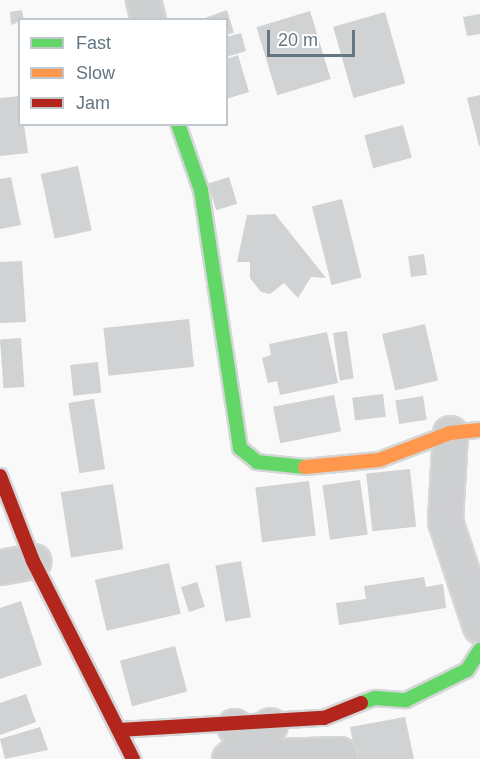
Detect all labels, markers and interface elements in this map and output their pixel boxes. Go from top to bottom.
legend [18,18,228,126]
scale bar [270,18,358,56]
text: 20 m [278,30,318,50]
text: Fast [76,33,111,53]
text: Slow [76,63,115,83]
text: Jam [76,93,110,113]

